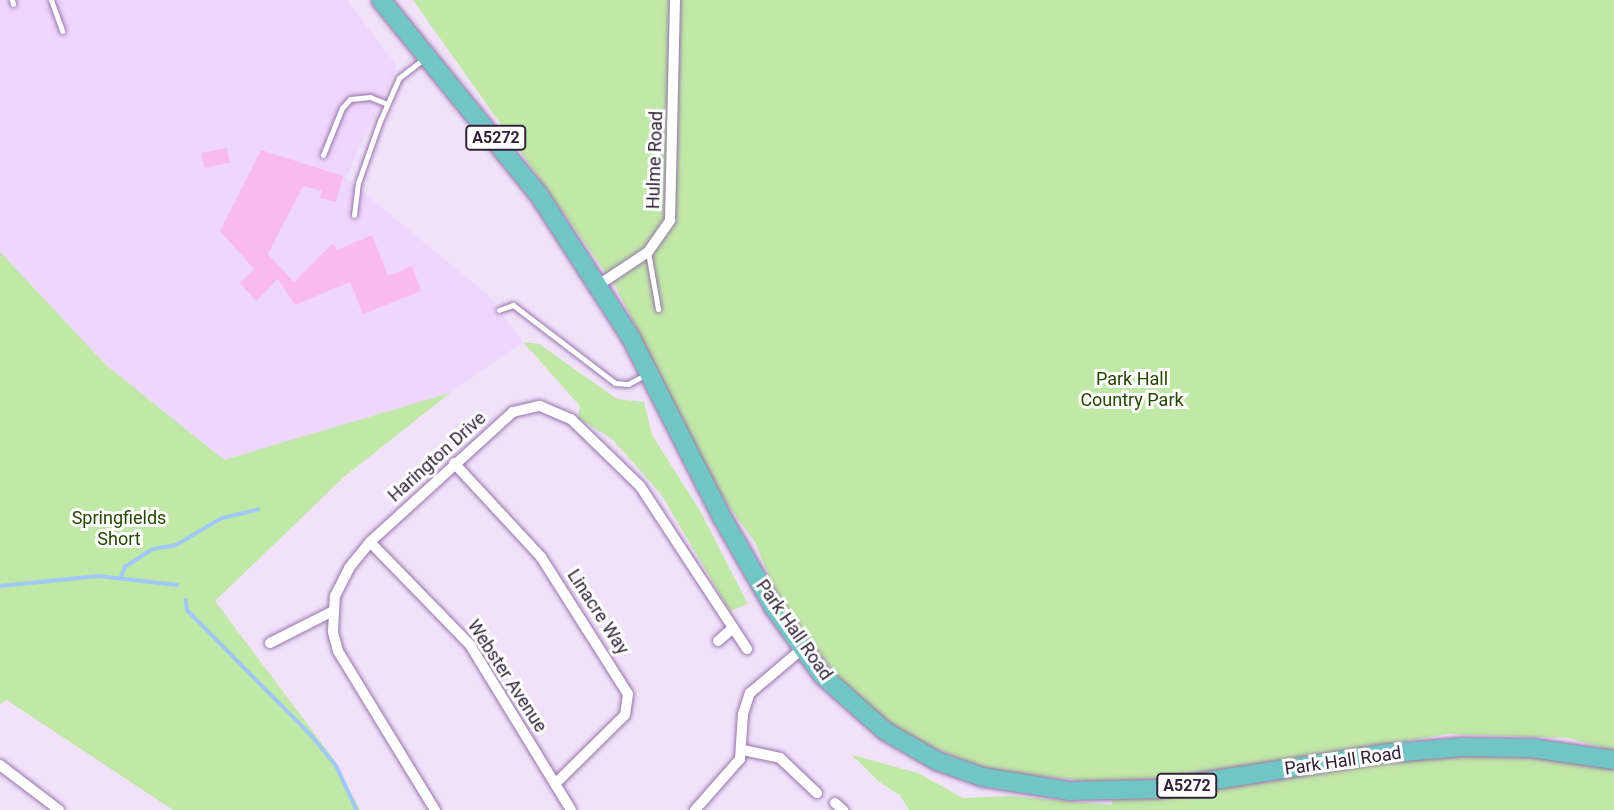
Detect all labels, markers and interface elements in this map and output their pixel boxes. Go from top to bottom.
street label: Hulme Road [642,111,668,209]
road number: A5272 [464,126,528,150]
park label: Park Hall Country Park [1080,369,1184,412]
street label: Harington Drive [384,407,490,507]
park label: Springfields Short [72,508,166,550]
street label: Linacre Way [563,565,633,659]
street label: Park Hall Road [751,576,837,684]
street label: Webster Avenue [463,616,551,736]
street label: Park Hall Road [1283,742,1403,780]
road number: A5272 [1156,774,1218,799]

